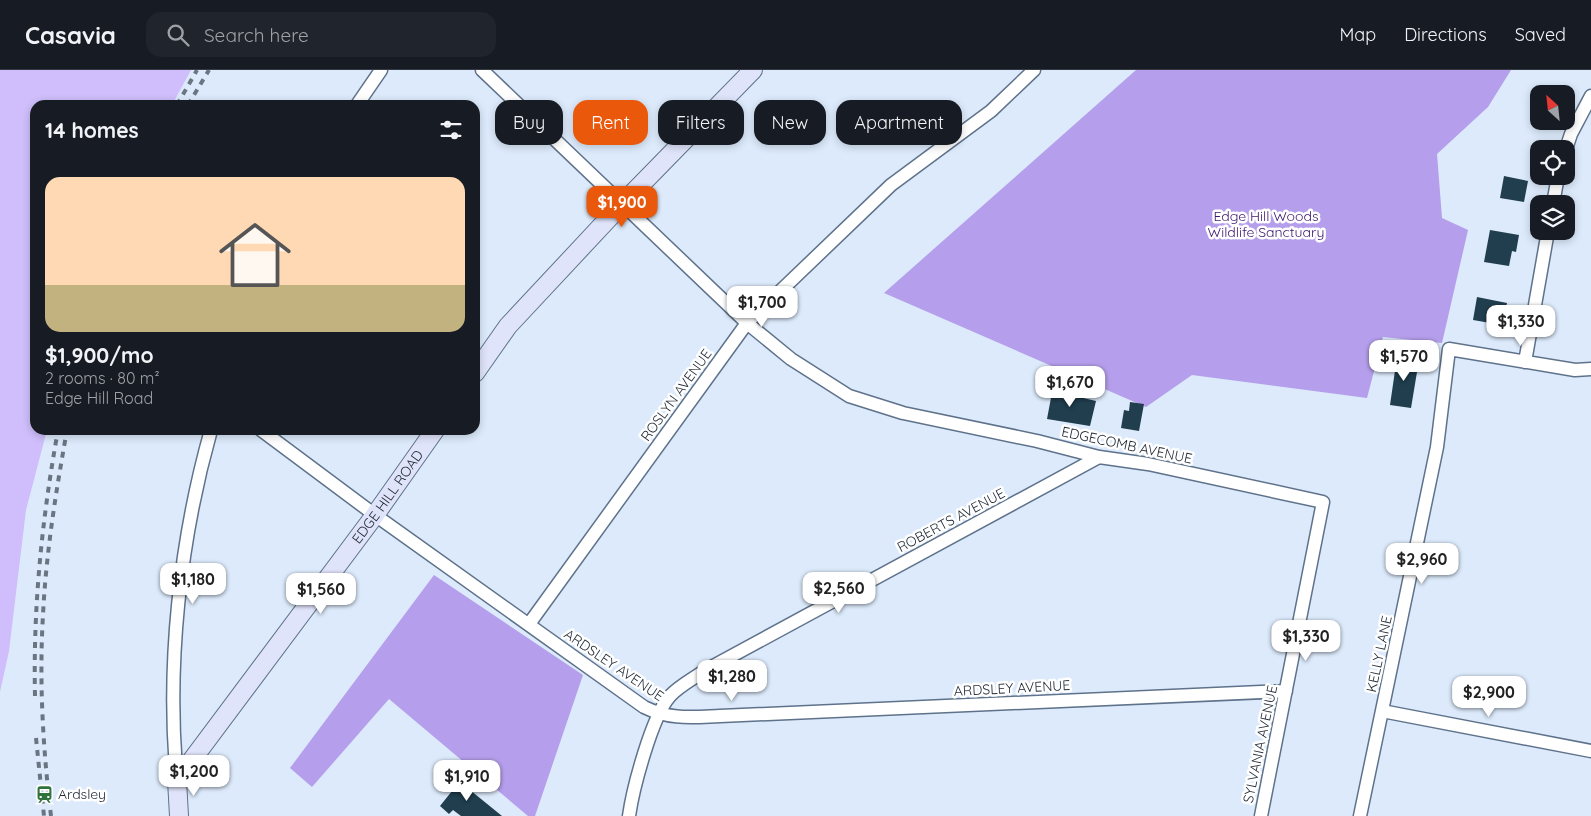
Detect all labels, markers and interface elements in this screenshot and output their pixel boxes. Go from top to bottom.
search box [146,12,496,57]
text: Casavia [25,20,116,50]
icon: search [164,21,192,49]
text: Search here [204,23,309,47]
text: Map [1339,23,1376,46]
text: Directions [1404,23,1487,46]
text: Saved [1515,23,1566,46]
north arrow [1530,85,1575,130]
map controls [1530,85,1575,240]
chip: Buy [495,100,563,145]
chip: Rent [573,100,648,145]
chip: Filters [658,100,744,145]
chip: New [754,100,826,145]
chip: Apartment [836,100,962,145]
icon: filters [437,116,465,144]
text: 14 homes [45,117,139,143]
button: locate [1530,140,1575,185]
pin: $1,900 [581,186,663,228]
text: $1,900 [598,192,646,212]
button: layers [1530,195,1575,240]
park label: Edge Hill Woods Wildlife Sanctuary [1208,207,1324,241]
icon: home [210,210,300,300]
pin: $1,700 [721,286,803,328]
text: $1,700 [738,292,786,312]
pin: $1,330 [1480,304,1562,347]
text: $1,330 [1497,311,1545,331]
pin: $1,570 [1363,340,1445,382]
text: $1,900/mo [45,342,154,368]
street label: ROSLYN AVENUE [637,345,715,445]
text: $1,570 [1380,346,1428,366]
pin: $1,670 [1029,366,1111,408]
text: 2 rooms · 80 m² [45,368,160,388]
text: $1,670 [1046,372,1094,392]
text: Edge Hill Road [45,388,153,408]
street label: EDGECOMB AVENUE [1060,422,1194,468]
street label: EDGE HILL ROAD [348,446,427,547]
street label: ROBERTS AVENUE [894,484,1008,556]
pin: $2,960 [1381,542,1463,585]
text: $2,960 [1397,549,1447,569]
pin: $1,180 [152,562,234,605]
text: $1,180 [171,569,215,589]
pin: $1,560 [280,572,362,615]
pin: $2,560 [798,572,880,614]
text: $2,560 [814,578,864,598]
text: $1,560 [297,579,345,599]
street label: KELLY LANE [1362,614,1396,694]
pin: $1,330 [1265,620,1347,662]
street label: ARDSLEY AVENUE [561,625,667,705]
text: $1,330 [1282,626,1330,646]
pin: $1,280 [691,660,773,702]
text: $1,280 [708,666,756,686]
street label: ARDSLEY AVENUE [953,676,1071,700]
pin: $2,900 [1448,676,1530,718]
text: $2,900 [1463,682,1515,702]
street label: SYLVANIA AVENUE [1239,683,1281,804]
pin: $1,200 [153,754,235,797]
pin: $1,910 [426,760,508,802]
text: $1,200 [170,761,218,781]
text: $1,910 [444,766,490,786]
station icon: Ardsley [34,784,54,804]
place label: Ardsley [58,785,106,803]

